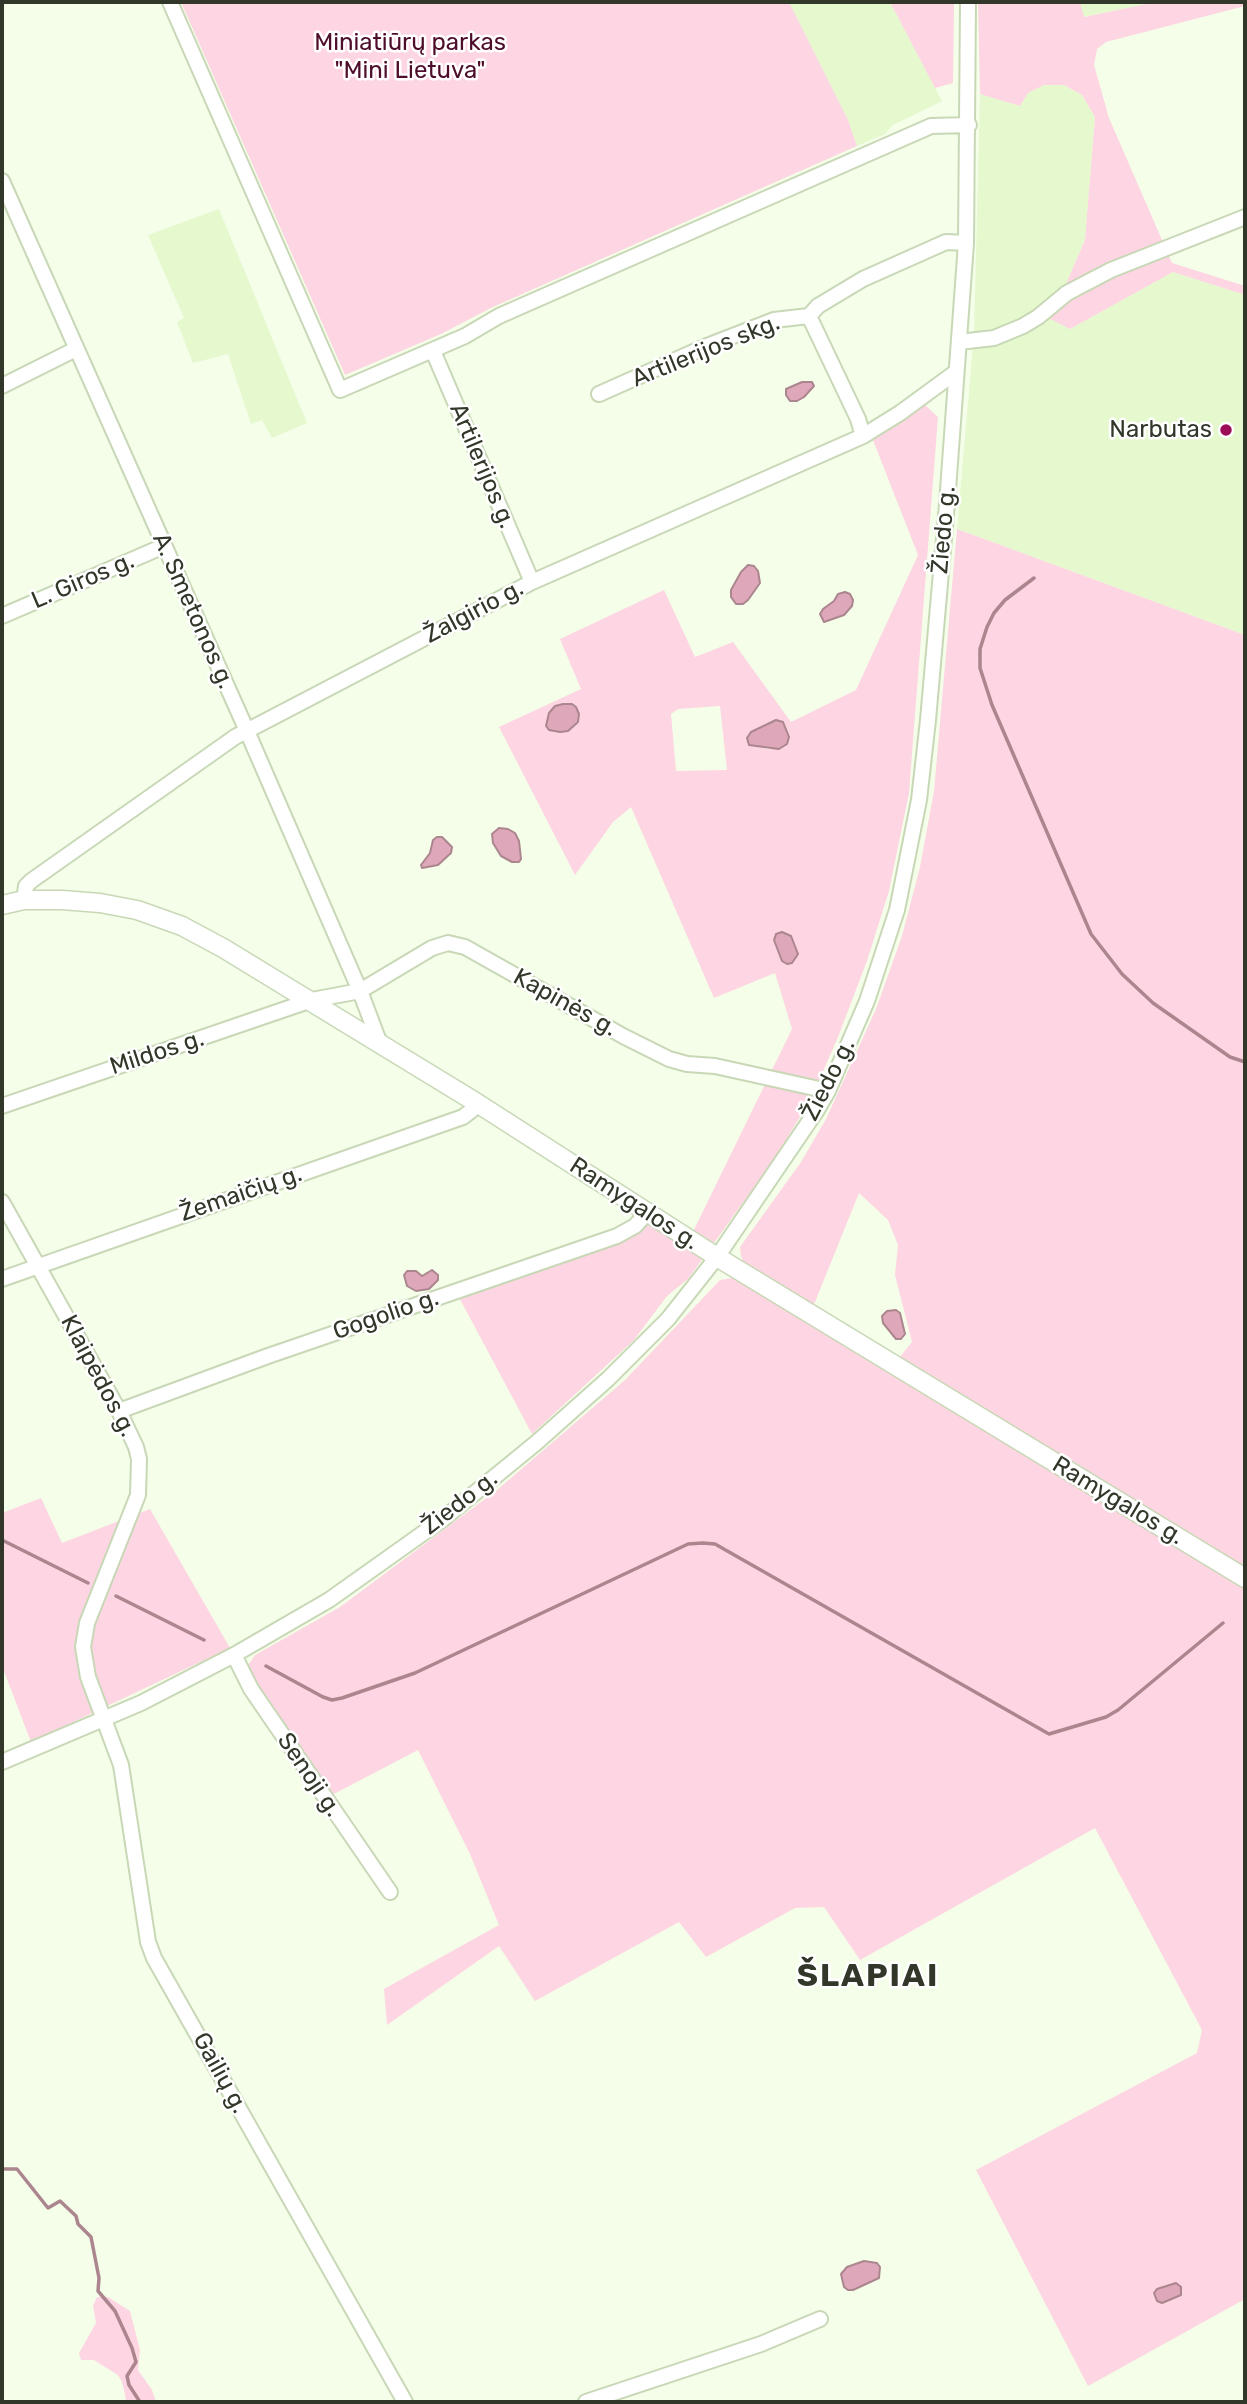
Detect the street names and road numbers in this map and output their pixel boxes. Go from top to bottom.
street label: Artilerijos skg. [628,308,784,394]
street label: Artilerijos g. [443,399,521,533]
street label: Žiedo g. [926,485,962,575]
street label: A. Smetonos g. [146,529,240,693]
street label: L. Giros g. [27,546,139,616]
street label: Žalgirio g. [419,574,529,650]
street label: Kapinės g. [508,963,622,1043]
street label: Mildos g. [106,1024,208,1082]
street label: Žiedo g. [796,1034,862,1126]
street label: Ramygalos g. [564,1152,704,1256]
street label: Žemaičių g. [176,1160,306,1228]
street label: Gogolio g. [329,1283,443,1347]
street label: Klaipėdos g. [54,1310,142,1442]
street label: Ramygalos g. [1047,1450,1189,1552]
street label: Žiedo g. [416,1465,504,1541]
street label: Senoji g. [271,1728,347,1822]
street label: Gailių g. [186,2028,254,2118]

